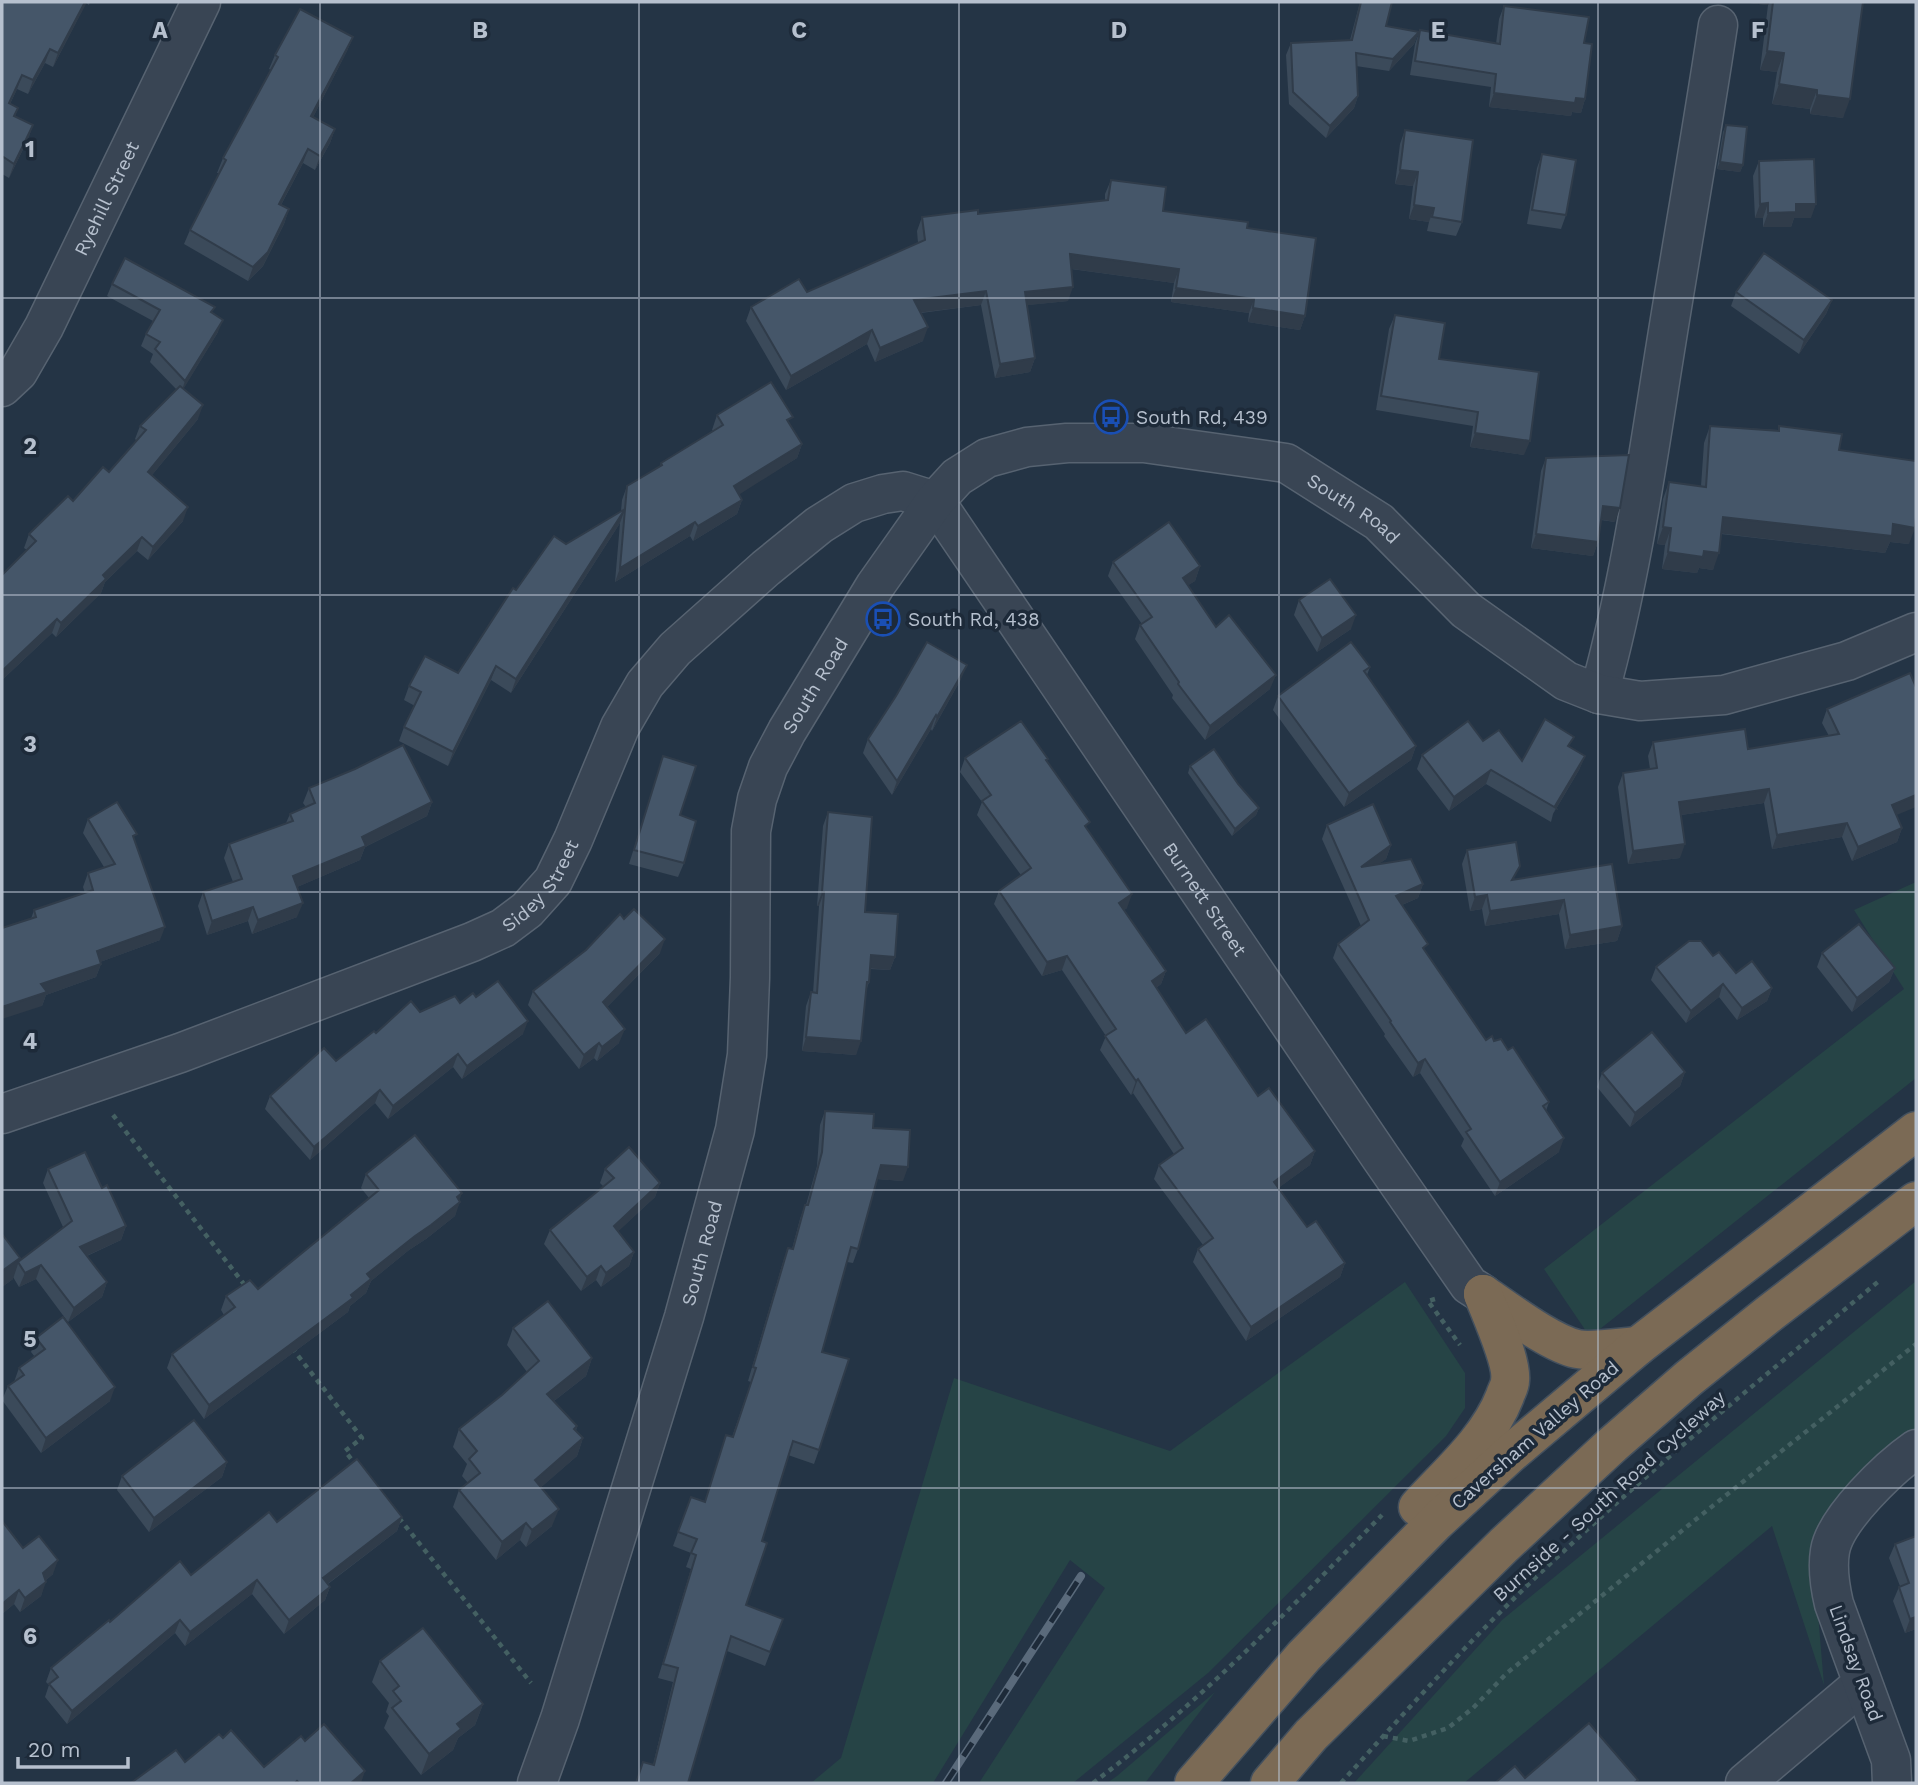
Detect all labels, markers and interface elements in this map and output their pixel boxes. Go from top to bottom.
text: A [152,17,168,44]
text: B [472,17,488,44]
text: C [791,17,807,44]
text: D [1111,17,1127,44]
text: E [1431,17,1445,44]
text: F [1751,17,1765,44]
text: 1 [25,136,35,163]
street label: Ryehill Street [69,137,144,259]
bus stop icon: South Rd, 439 [1092,398,1130,436]
place label: South Rd, 439 [1136,406,1268,429]
text: 2 [23,433,37,460]
street label: South Road [1303,468,1405,548]
bus stop icon: South Rd, 438 [864,600,902,638]
place label: South Rd, 438 [908,608,1040,631]
street label: South Road [777,633,853,737]
text: 3 [23,731,37,758]
street label: Sidey Street [497,836,583,937]
street label: Burnett Street [1158,838,1252,960]
text: 4 [23,1028,38,1055]
street label: South Road [676,1198,727,1308]
text: 5 [23,1326,37,1353]
street label: Caversham Valley Road [1447,1356,1623,1514]
street label: Burnside - South Road Cycleway [1488,1386,1730,1606]
street label: Lindsay Road [1824,1602,1888,1724]
text: 6 [23,1623,37,1650]
scale bar [18,1726,128,1770]
text: 20 m [28,1737,80,1762]

